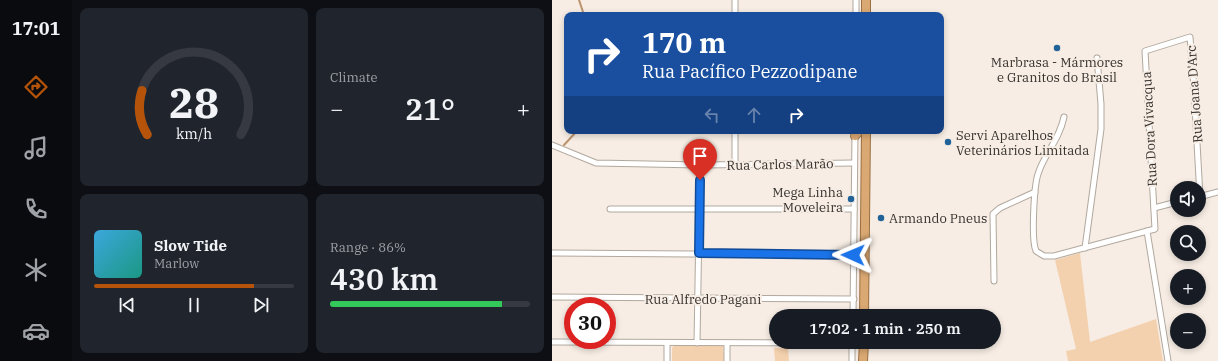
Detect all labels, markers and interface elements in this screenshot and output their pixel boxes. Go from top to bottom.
text: 17:01 [12,17,60,40]
text: 170 m [642,24,726,61]
icon: right [576,28,628,80]
marker: Marbrasa - Mármores e Granitos do Brasil [1052,43,1062,53]
street label: Rua Joana D'Arc [1183,44,1206,143]
place label: Marbrasa - Mármores e Granitos do Brasil [991,54,1123,86]
text: Rua Pacífico Pezzodipane [642,60,857,83]
text: Climate [330,69,377,86]
street label: Rua Dora Vivacqua [1138,71,1161,187]
icon: directions [22,73,50,101]
text: 28 [169,75,219,129]
text: 21° [405,89,455,128]
text: − [330,94,343,123]
text: + [517,94,530,123]
icon: left [701,104,723,126]
icon: ahead [743,104,765,126]
icon: right [785,104,807,126]
text: km/h [176,123,212,142]
place label: Servi Aparelhos Veterinários Limitada [956,127,1089,159]
icon: music [22,134,50,162]
marker: Servi Aparelhos Veterinários Limitada [943,137,953,147]
pin [683,139,717,180]
icon: arrive [689,145,711,167]
street label: Rua Carlos Marão [726,155,834,174]
map controls [1170,181,1206,349]
button: sound [1170,181,1206,217]
place label: Mega Linha Moveleira [772,184,843,216]
marker: Mega Linha Moveleira [846,194,856,204]
icon: phone [22,195,50,223]
place label: Armando Pneus [889,210,987,227]
marker: Armando Pneus [876,213,886,223]
button: search [1170,225,1206,261]
position arrow [832,234,874,276]
text: Slow Tide [154,236,227,255]
text: Range · 86% [330,239,406,256]
text: Marlow [154,255,199,272]
icon: climate [22,256,50,284]
text: 430 km [330,259,438,298]
button: + [1170,269,1206,305]
street label: Rua Alfredo Pagani [645,291,761,308]
icon: previous [116,294,138,316]
icon: pause [183,294,205,316]
icon: next [250,294,272,316]
speed limit sign: 30 [564,297,616,349]
button: − [1170,313,1206,349]
icon: car [22,317,50,345]
text: 17:02 · 1 min · 250 m [809,319,961,338]

